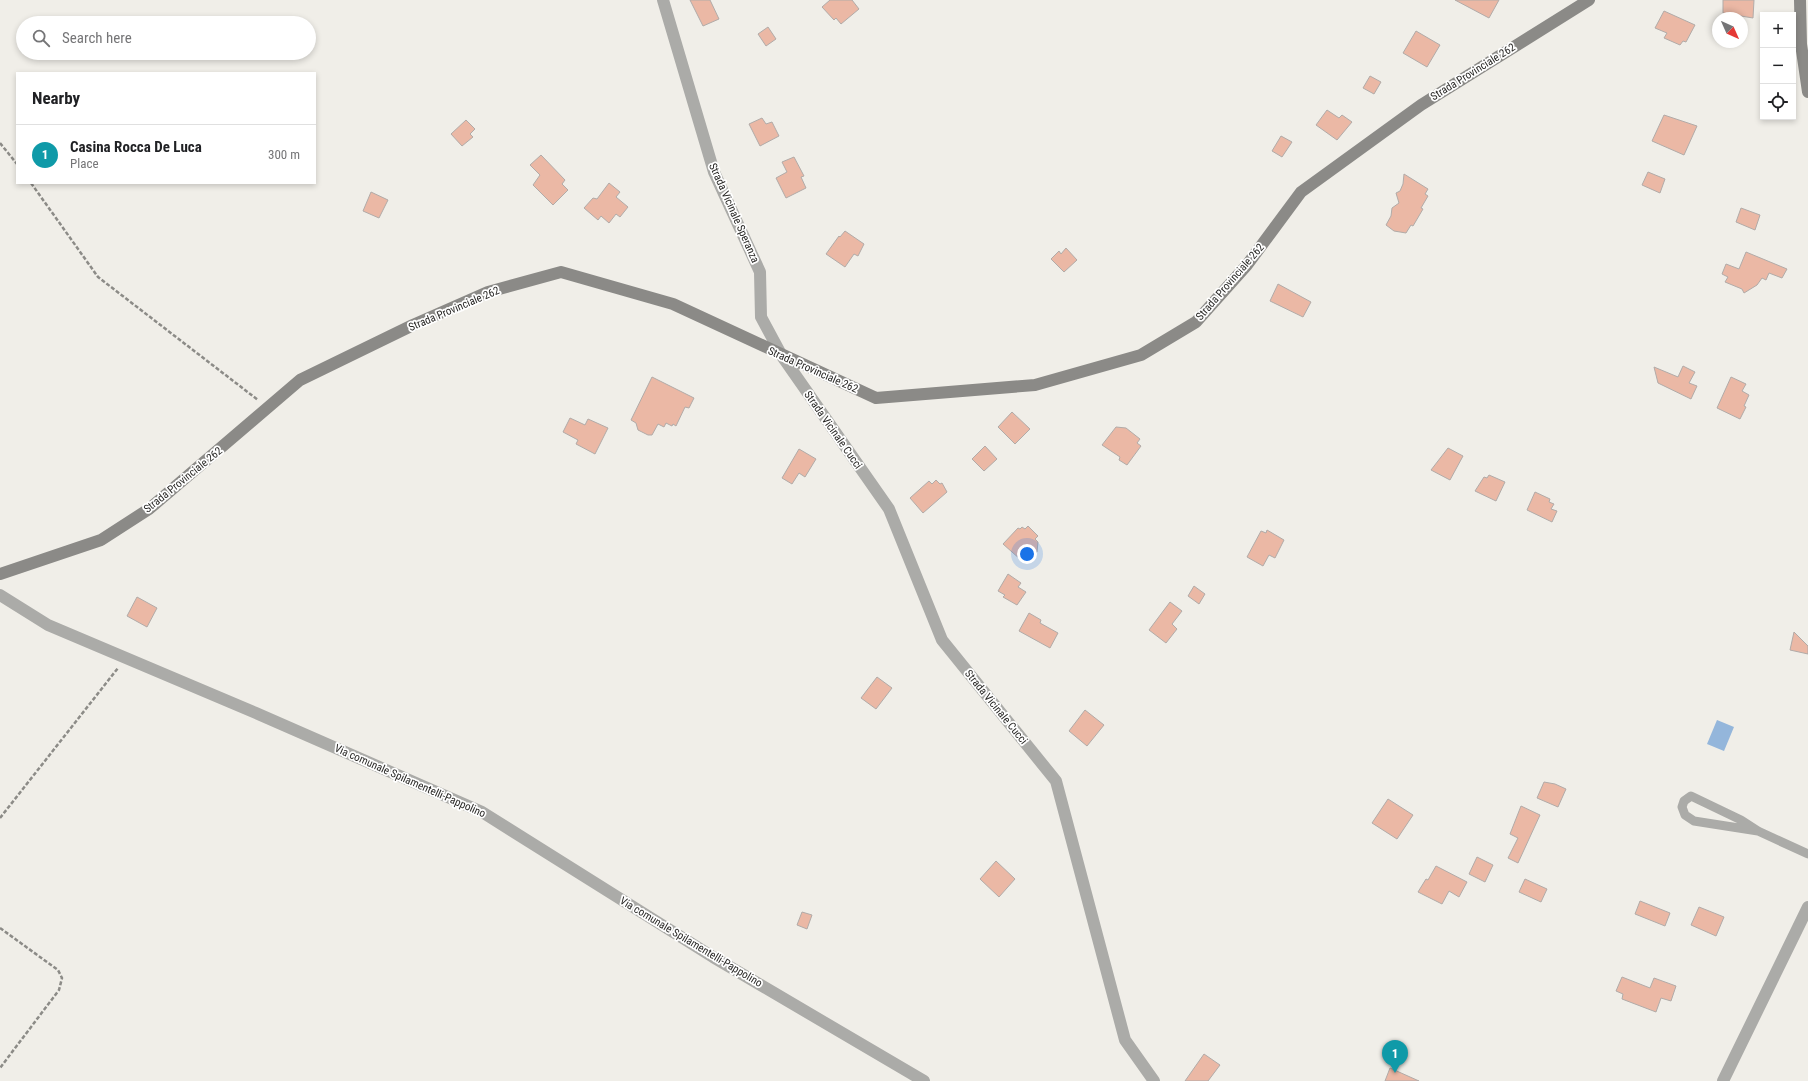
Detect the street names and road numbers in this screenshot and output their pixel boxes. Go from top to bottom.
street label: Strada Provinciale 262 [1428,41,1518,103]
street label: Strada Vicinale Speranza [706,161,762,265]
street label: Strada Provinciale 262 [1193,241,1267,323]
street label: Strada Provinciale 262 [407,284,501,334]
street label: Strada Provinciale 262 [766,344,860,396]
street label: Strada Vicinale Cucci [801,389,865,471]
street label: Strada Provinciale 262 [141,444,225,516]
street label: Strada Vicinale Cucci [962,667,1030,747]
street label: Via comunale Spilamentelli-Pappolino [332,742,488,820]
street label: Via comunale Spilamentelli-Pappolino [617,894,765,990]

